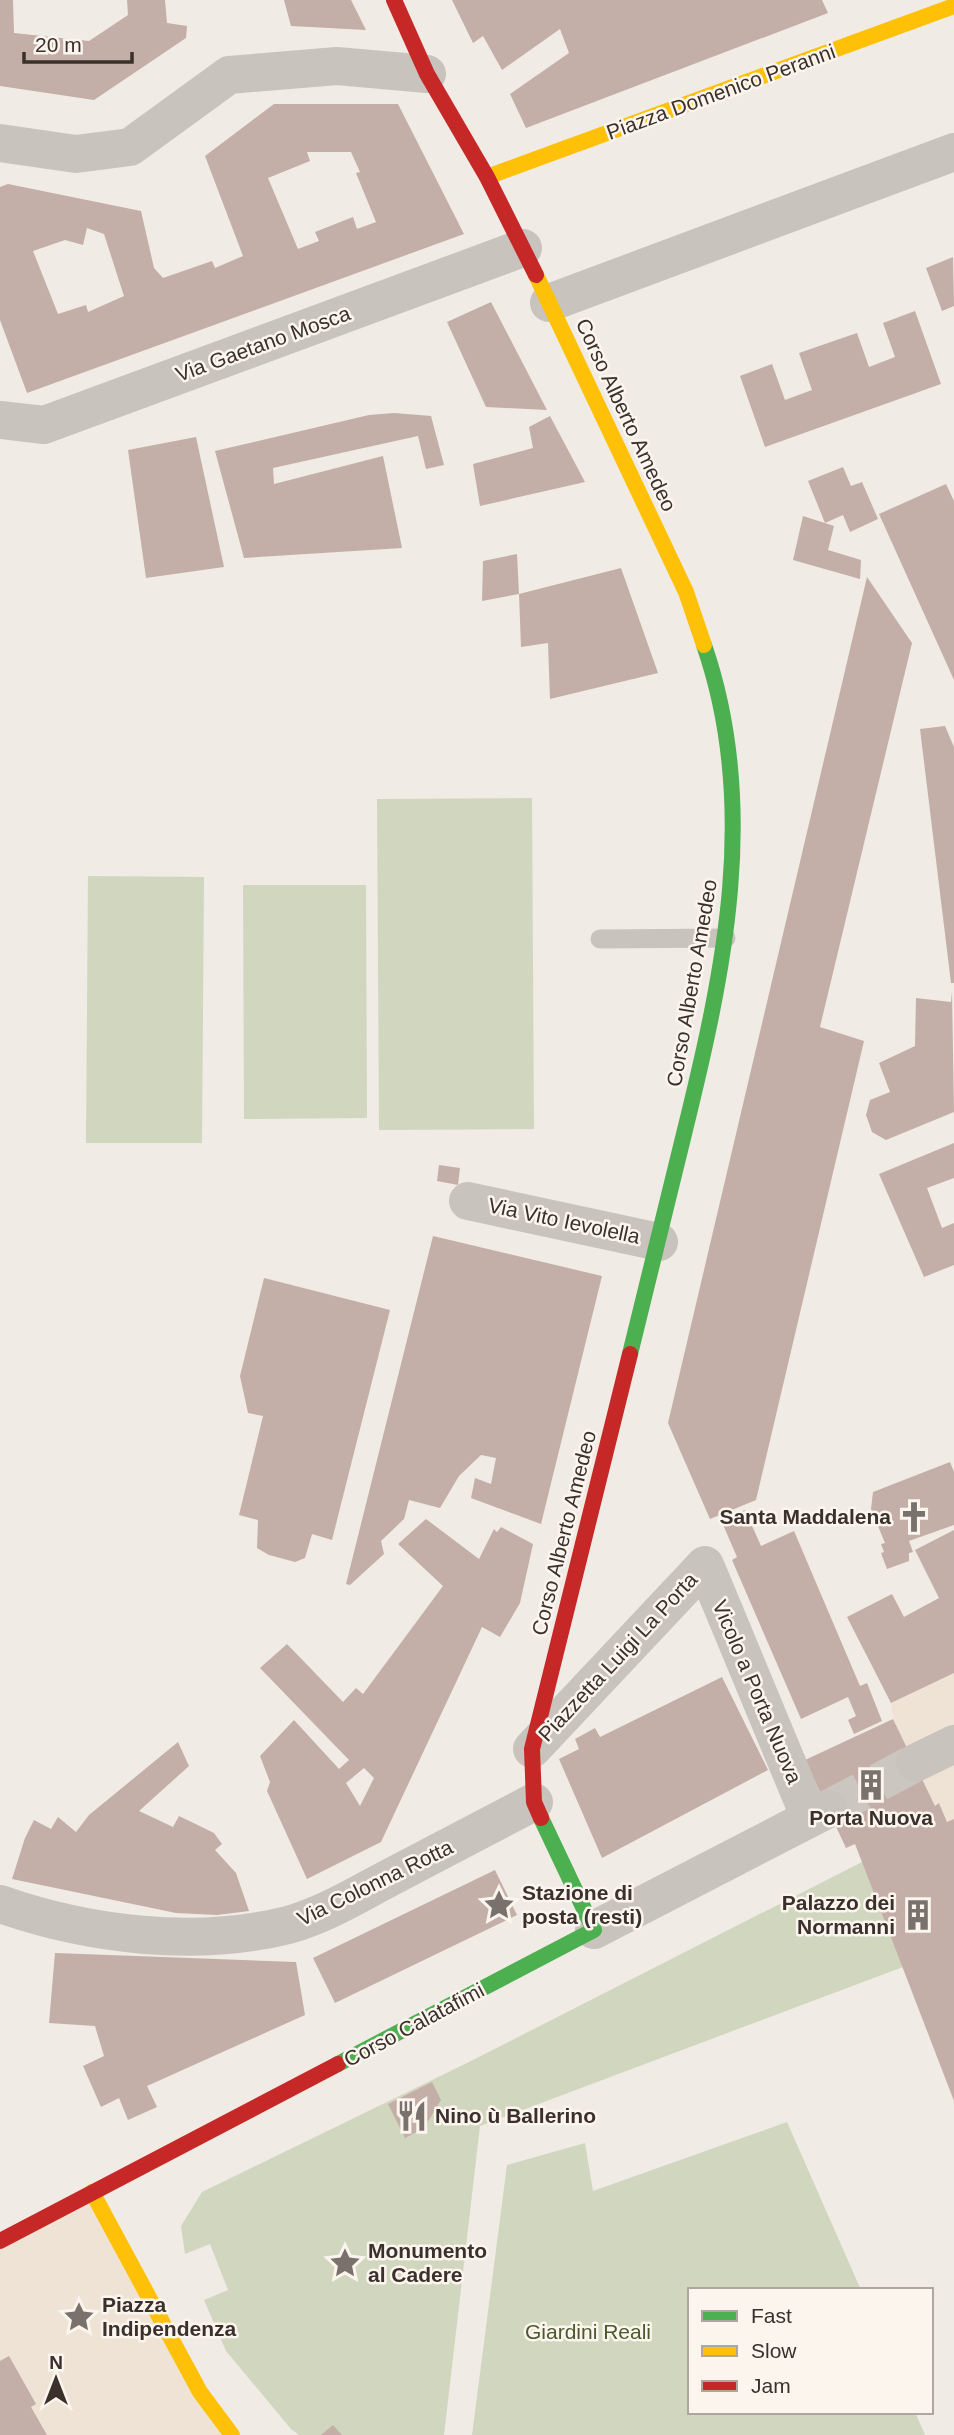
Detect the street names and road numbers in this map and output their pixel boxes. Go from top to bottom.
street label: Piazza Domenico Peranni [603,39,838,144]
street label: Via Gaetano Mosca [172,301,354,386]
street label: Corso Alberto Amedeo [572,315,681,515]
street label: Corso Alberto Amedeo [662,877,721,1088]
street label: Via Vito Ievolella [486,1193,642,1248]
street label: Corso Alberto Amedeo [527,1428,600,1638]
street label: Piazzetta Luigi La Porta [534,1567,702,1746]
street label: Vicolo a Porta Nuova [708,1597,807,1787]
street label: Via Colonna Rotta [293,1835,457,1930]
street label: Corso Calatafimi [340,1978,488,2071]

